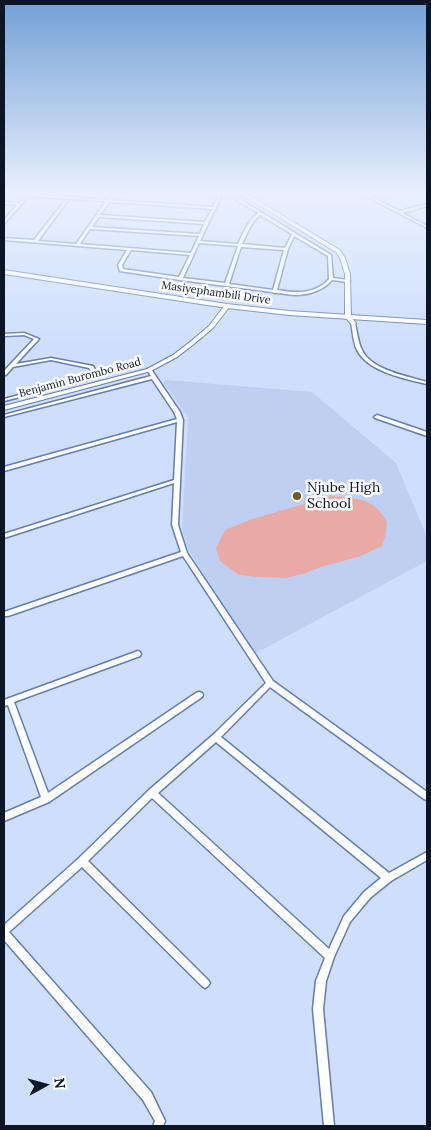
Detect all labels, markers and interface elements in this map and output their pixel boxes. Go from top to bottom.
street label: Masiyephambili Drive [161,279,271,307]
street label: Benjamin Burombo Road [17,355,143,401]
place label: Njube High School [307,480,380,512]
marker: Njube High School [291,490,303,502]
north arrow [20,1060,70,1110]
text: N [50,1077,69,1090]

